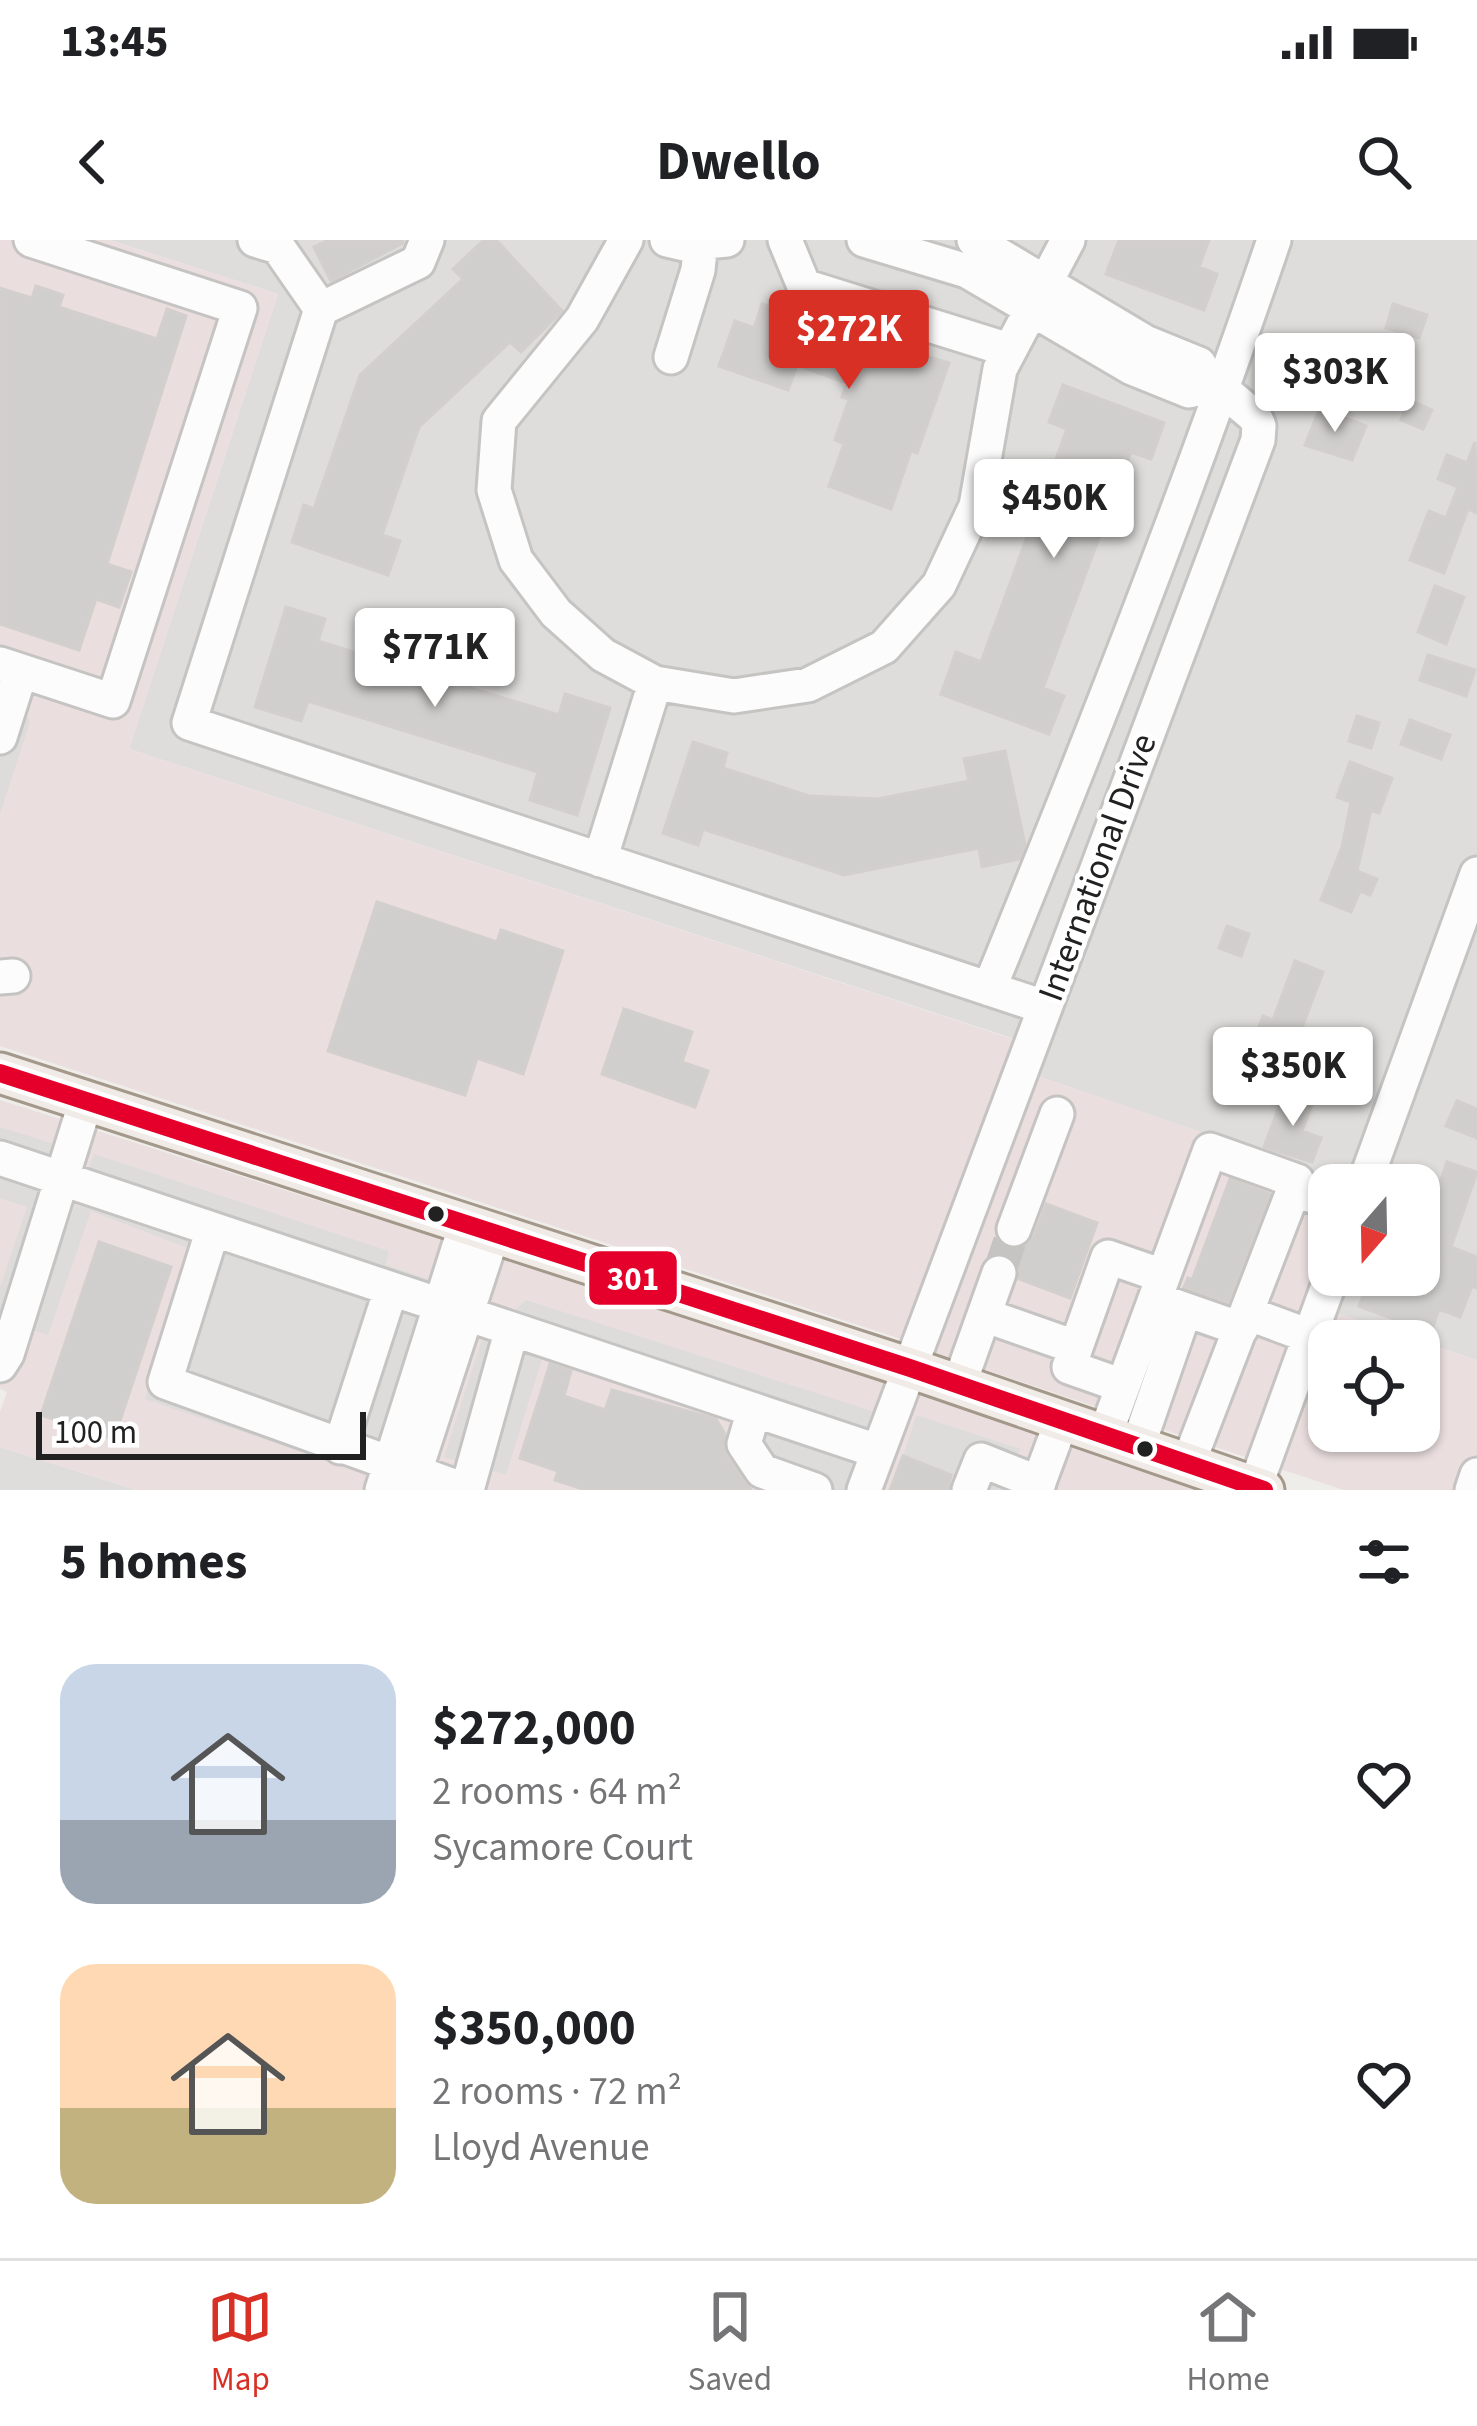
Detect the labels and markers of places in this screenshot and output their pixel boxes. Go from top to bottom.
pin: $272K [765,290,933,392]
pin: $303K [1251,333,1419,435]
pin: $450K [970,459,1138,561]
pin: $771K [351,608,519,710]
pin: $350K [1209,1027,1377,1129]
unlabelled marker [425,1203,447,1225]
unlabelled marker [1134,1438,1156,1460]

